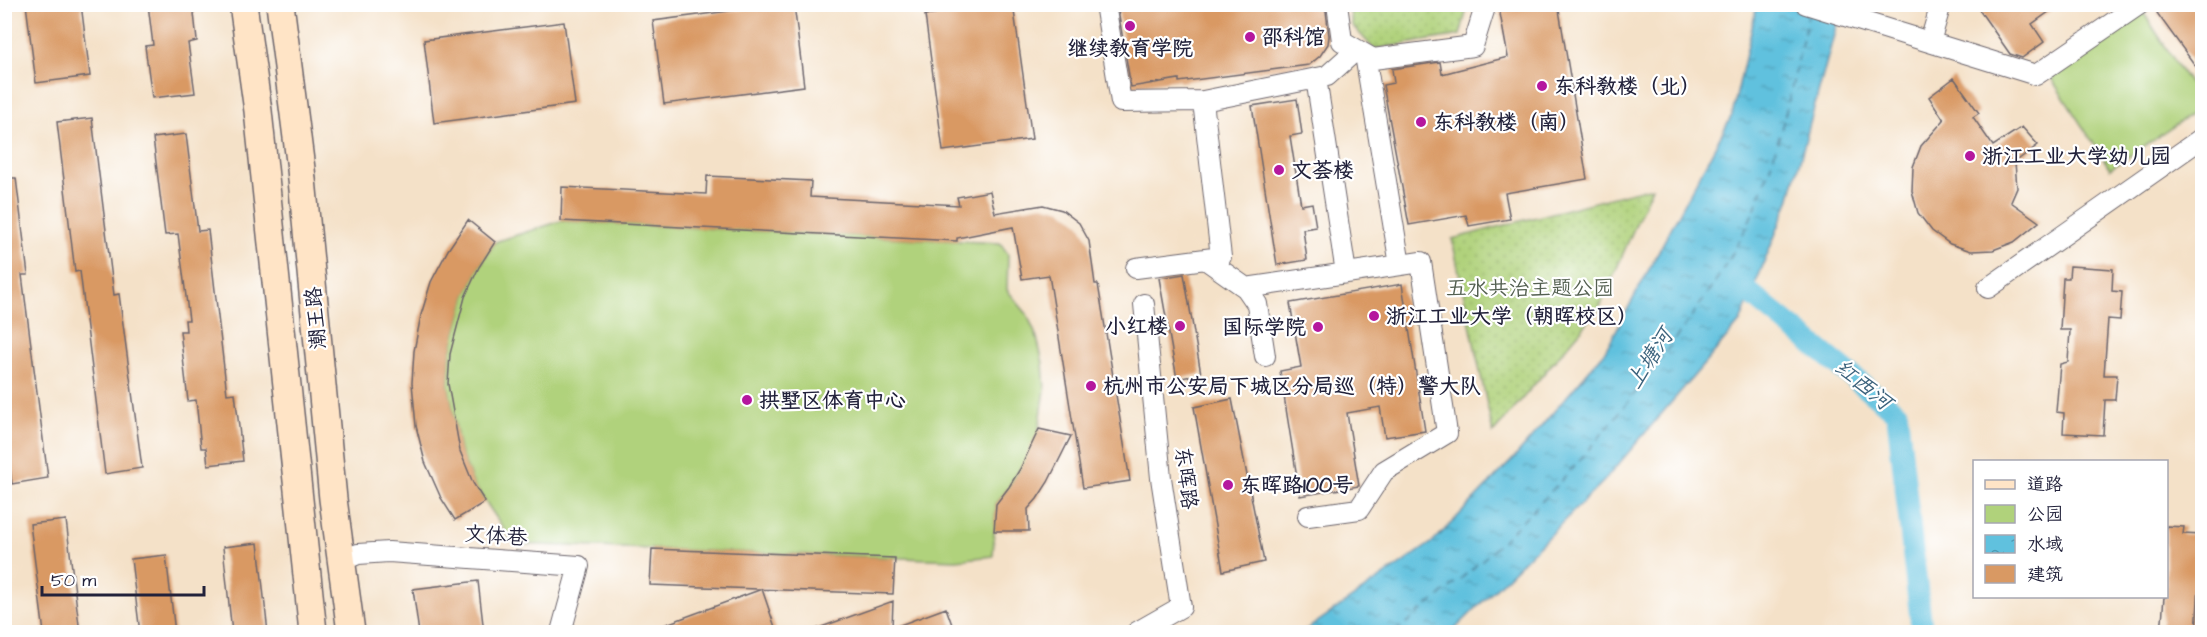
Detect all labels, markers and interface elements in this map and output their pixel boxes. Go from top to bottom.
marker: 继续教育学院 [1123,19,1137,33]
place label: 邵科馆 [1262,23,1325,52]
marker: 邵科馆 [1243,30,1257,44]
place label: 继续教育学院 [1067,34,1193,63]
place label: 东科教楼（北） [1554,72,1701,101]
marker: 东科教楼（北） [1535,79,1549,93]
place label: 东科教楼（南） [1433,108,1580,137]
marker: 东科教楼（南） [1414,115,1428,129]
place label: 浙江工业大学幼儿园 [1982,142,2171,171]
marker: 浙江工业大学幼儿园 [1963,149,1977,163]
place label: 文荟楼 [1291,156,1354,185]
marker: 文荟楼 [1272,163,1286,177]
park label: 五水共治主题公园 [1446,274,1614,303]
street label: 潮王路 [299,285,333,351]
place label: 浙江工业大学（朝晖校区） [1386,302,1638,331]
marker: 浙江工业大学（朝晖校区） [1367,309,1381,323]
place label: 小红楼 [1105,312,1168,341]
place label: 国际学院 [1222,313,1306,342]
marker: 小红楼 [1173,319,1187,333]
marker: 国际学院 [1311,320,1325,334]
water label: 上塘河 [1619,320,1683,395]
water label: 红西河 [1828,352,1901,420]
place label: 杭州市公安局下城区分局巡（特）警大队 [1103,372,1481,401]
marker: 杭州市公安局下城区分局巡（特）警大队 [1084,379,1098,393]
place label: 拱墅区体育中心 [759,386,906,415]
marker: 拱墅区体育中心 [740,393,754,407]
street label: 东晖路 [1168,445,1204,511]
legend [1973,460,2168,598]
place label: 东晖路100号 [1240,471,1353,500]
text: 道路 [2027,472,2063,497]
marker: 东晖路100号 [1221,478,1235,492]
text: 公园 [2027,502,2063,527]
street label: 文体巷 [464,519,528,553]
text: 水域 [2027,532,2063,557]
scale bar [42,559,204,597]
text: 建筑 [2027,562,2063,587]
text: 50 m [51,568,96,593]

